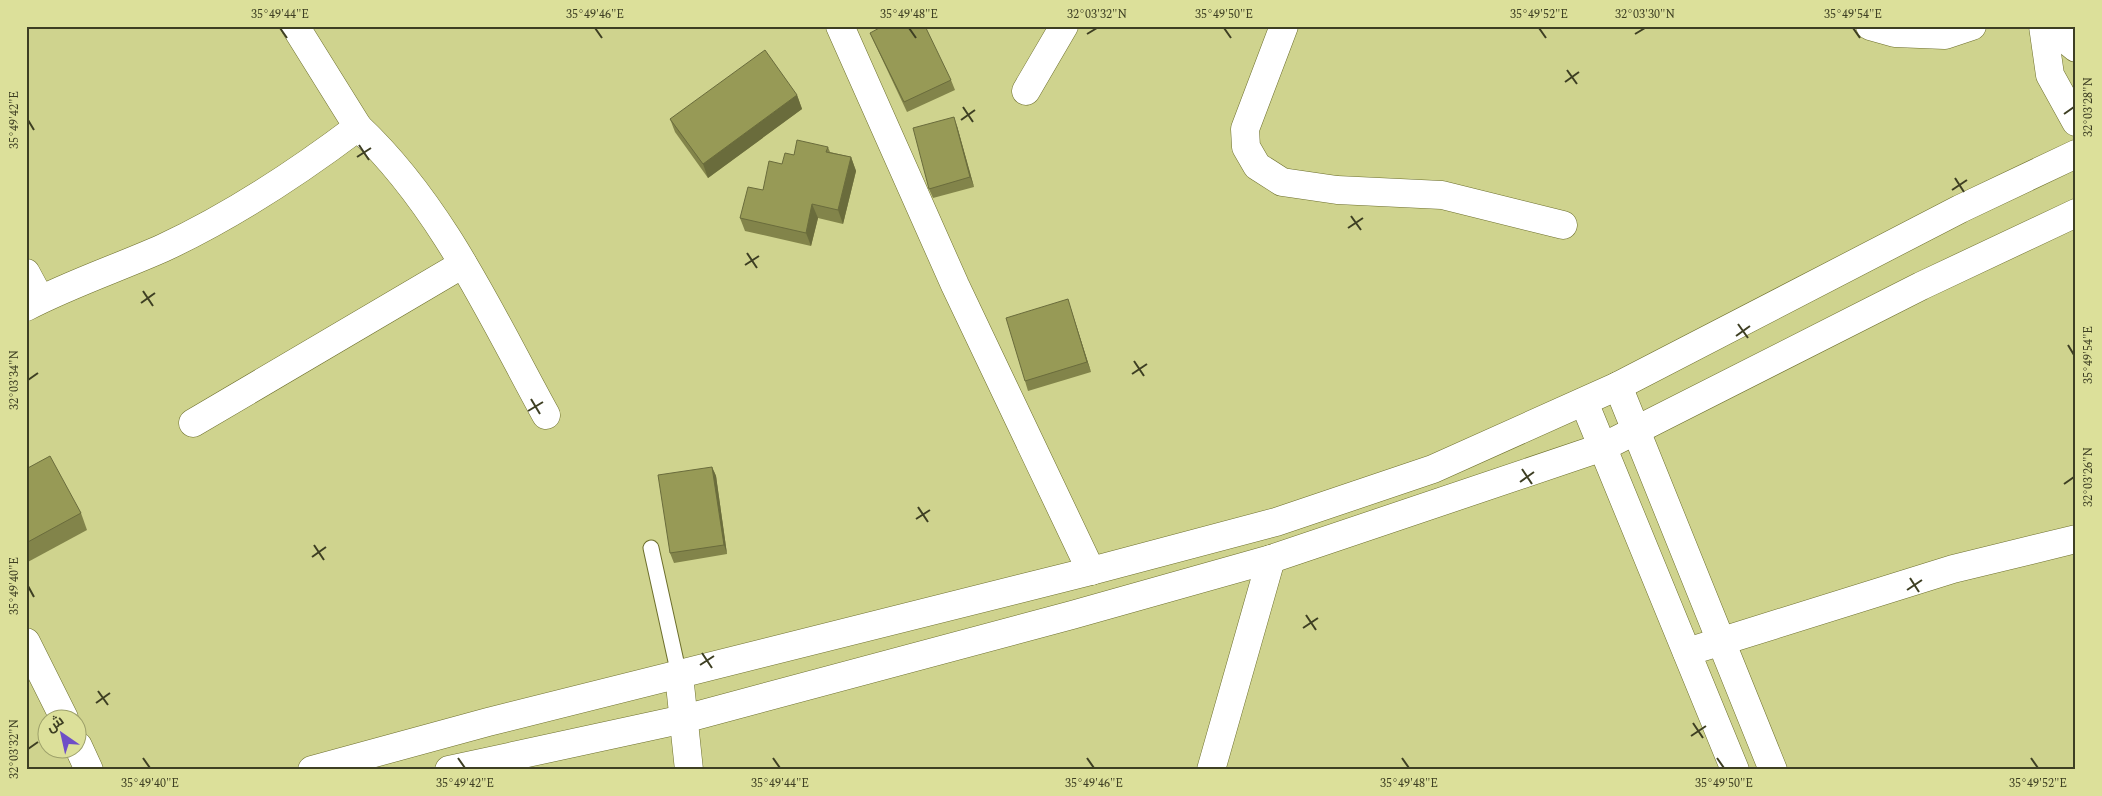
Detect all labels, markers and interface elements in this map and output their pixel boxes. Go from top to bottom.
text: 35°49'44"E [251,5,309,24]
text: 35°49'46"E [566,5,624,24]
text: 35°49'48"E [880,5,938,24]
text: 32°03'32"N [1067,5,1127,24]
text: 35°49'50"E [1195,5,1253,24]
text: 35°49'52"E [1510,5,1568,24]
text: 32°03'30"N [1615,5,1675,24]
text: 35°49'54"E [1824,5,1882,24]
text: 32°03'28"N [2079,77,2098,137]
text: 35°49'42"E [5,91,24,149]
text: 35°49'54"E [2079,326,2098,384]
text: 32°03'34"N [5,350,24,410]
text: 32°03'26"N [2079,447,2098,507]
text: 35°49'40"E [5,557,24,615]
north arrow [38,708,88,758]
text: ش [42,710,68,737]
text: 32°03'32"N [5,719,24,779]
text: 35°49'40"E [121,774,179,793]
text: 35°49'42"E [436,774,494,793]
text: 35°49'44"E [751,774,809,793]
text: 35°49'46"E [1065,774,1123,793]
text: 35°49'48"E [1380,774,1438,793]
text: 35°49'50"E [1695,774,1753,793]
text: 35°49'52"E [2009,774,2067,793]

